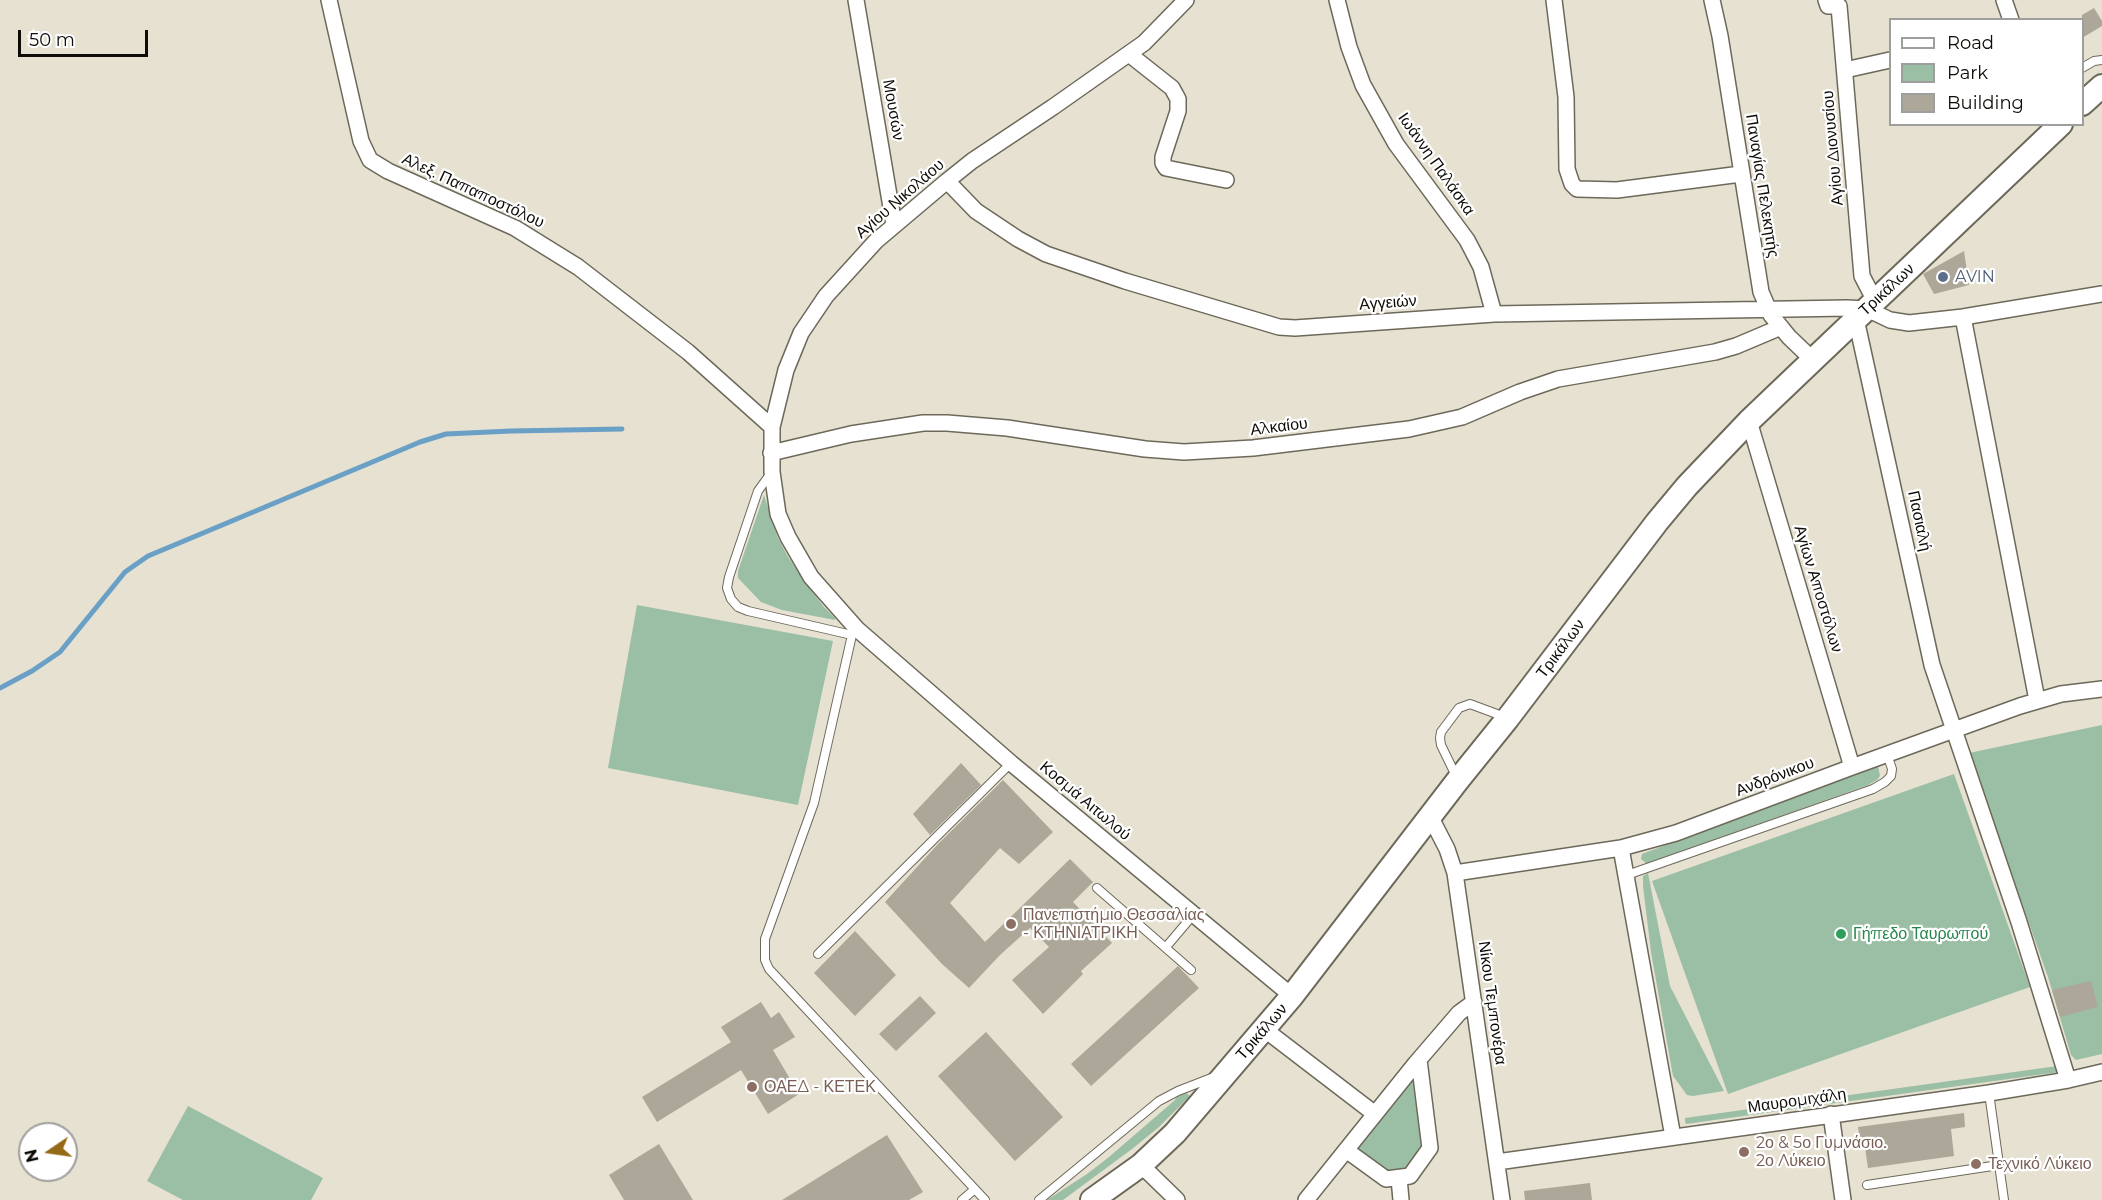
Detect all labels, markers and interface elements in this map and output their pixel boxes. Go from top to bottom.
scale bar [21,18,152,56]
legend [1889,18,2084,126]
text: 50 m [29,29,75,51]
text: Road [1947,32,1994,54]
text: Park [1947,62,1988,84]
street label: Μουσών [878,78,908,142]
street label: Αγίου Διονυσίου [1818,90,1848,206]
text: Building [1947,92,2024,114]
street label: Ιωάννη Παλάσκα [1393,109,1479,219]
street label: Παναγίας Πελεκητής [1741,113,1783,259]
street label: Αλεξ. Παπαποστόλου [399,150,547,232]
street label: Αγίου Νικολάου [852,155,948,243]
street label: Τρικάλων [1855,260,1919,320]
place label: AVIN [1955,267,1995,287]
marker: AVIN [1936,270,1950,284]
street label: Αγγειών [1359,291,1417,315]
street label: Αλκαίου [1249,414,1309,440]
street label: Πασιαλή [1903,489,1935,553]
street label: Αγίων Αποστόλων [1790,523,1846,655]
street label: Τρικάλων [1533,616,1589,682]
street label: Ανδρόνικου [1733,753,1817,801]
street label: Κοσμά Αιτωλού [1036,757,1134,845]
place label: Πανεπιστήμιο Θεσσαλίας - ΚΤΗΝΙΑΤΡΙΚΗ [1023,905,1204,943]
marker: Πανεπιστήμιο Θεσσαλίας - ΚΤΗΝΙΑΤΡΙΚΗ [1004,917,1018,931]
place label: Γήπεδο Ταυρωπού [1853,924,1988,944]
marker: Γήπεδο Ταυρωπού [1834,927,1848,941]
street label: Νίκου Τεμπονέρα [1474,940,1510,1066]
street label: Τρικάλων [1232,1000,1292,1064]
place label: ΟΑΕΔ - ΚΕΤΕΚ [764,1077,876,1097]
marker: ΟΑΕΔ - ΚΕΤΕΚ [745,1080,759,1094]
street label: Μαυρομιχάλη [1747,1085,1847,1117]
north arrow [18,1122,78,1182]
place label: 2ο & 5ο Γυμνάσιο. 2ο Λύκειο [1756,1133,1887,1171]
marker: 2ο & 5ο Γυμνάσιο. 2ο Λύκειο [1737,1145,1751,1159]
text: N [21,1147,43,1164]
place label: Τεχνικό Λύκειο [1988,1154,2092,1174]
marker: Τεχνικό Λύκειο [1969,1157,1983,1171]

